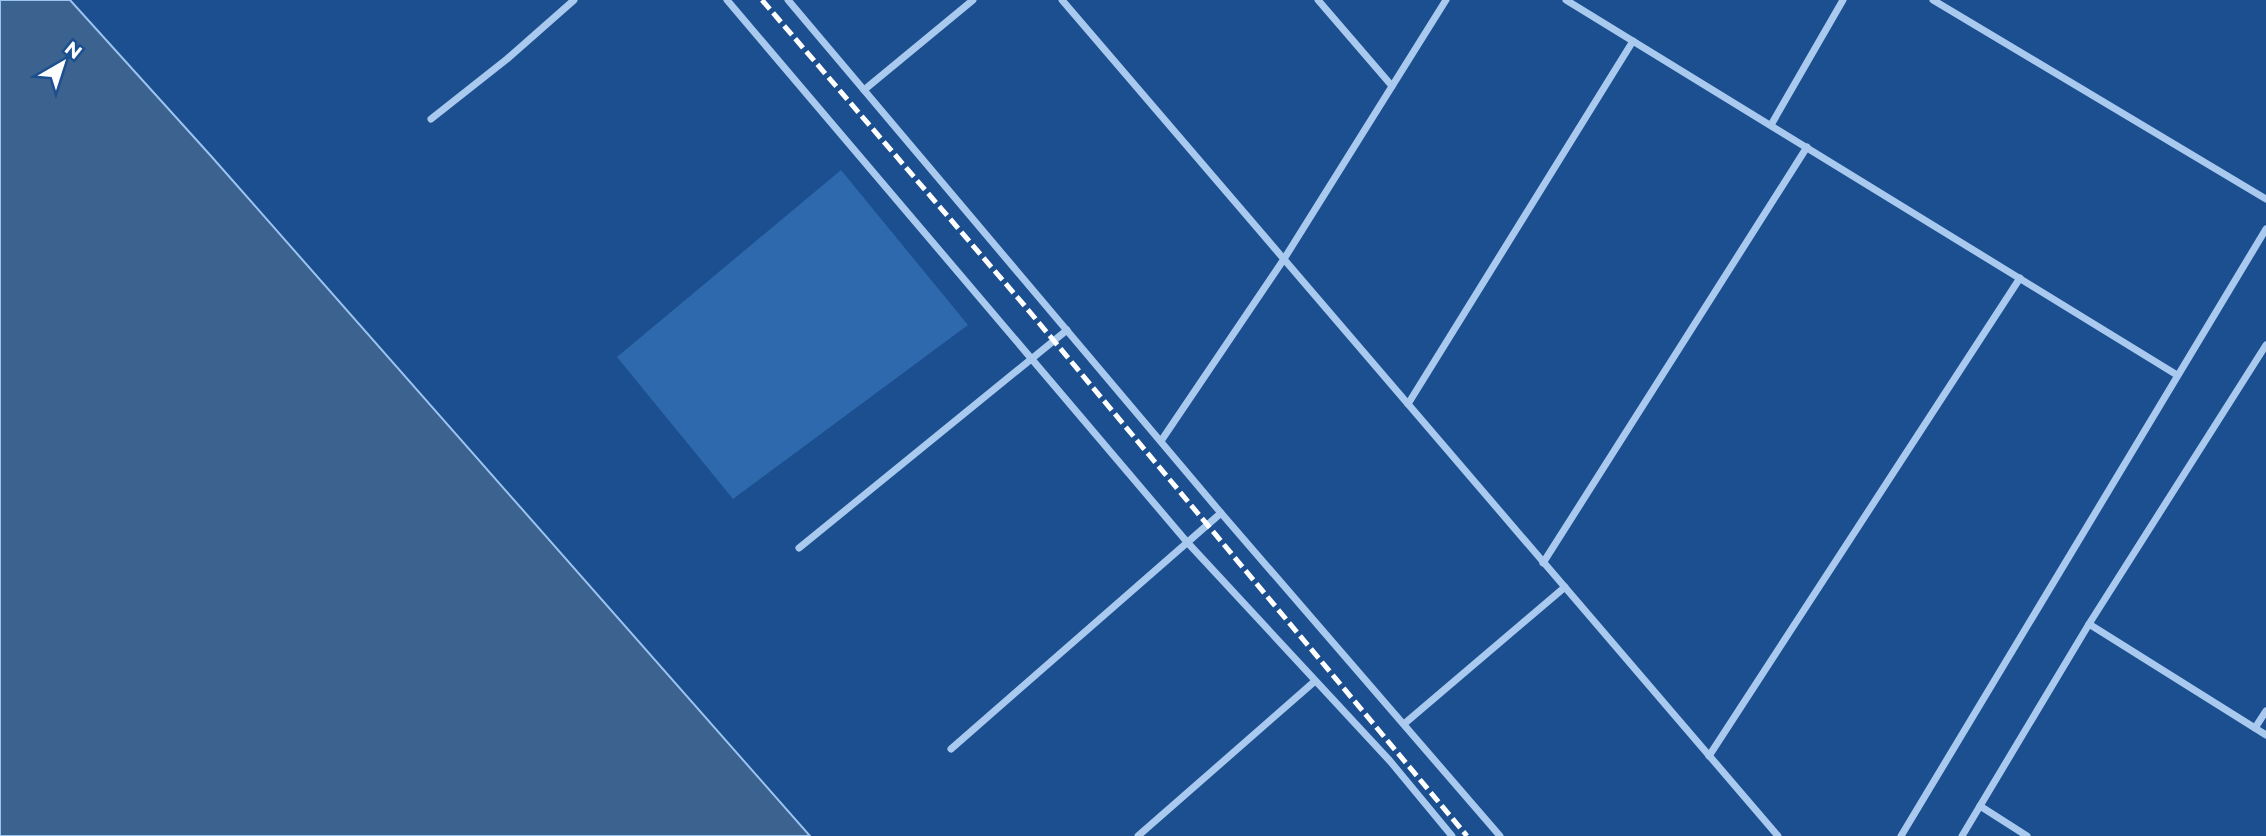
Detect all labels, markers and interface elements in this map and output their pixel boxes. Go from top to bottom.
north arrow [28,28,98,98]
text: N [60,36,87,64]

